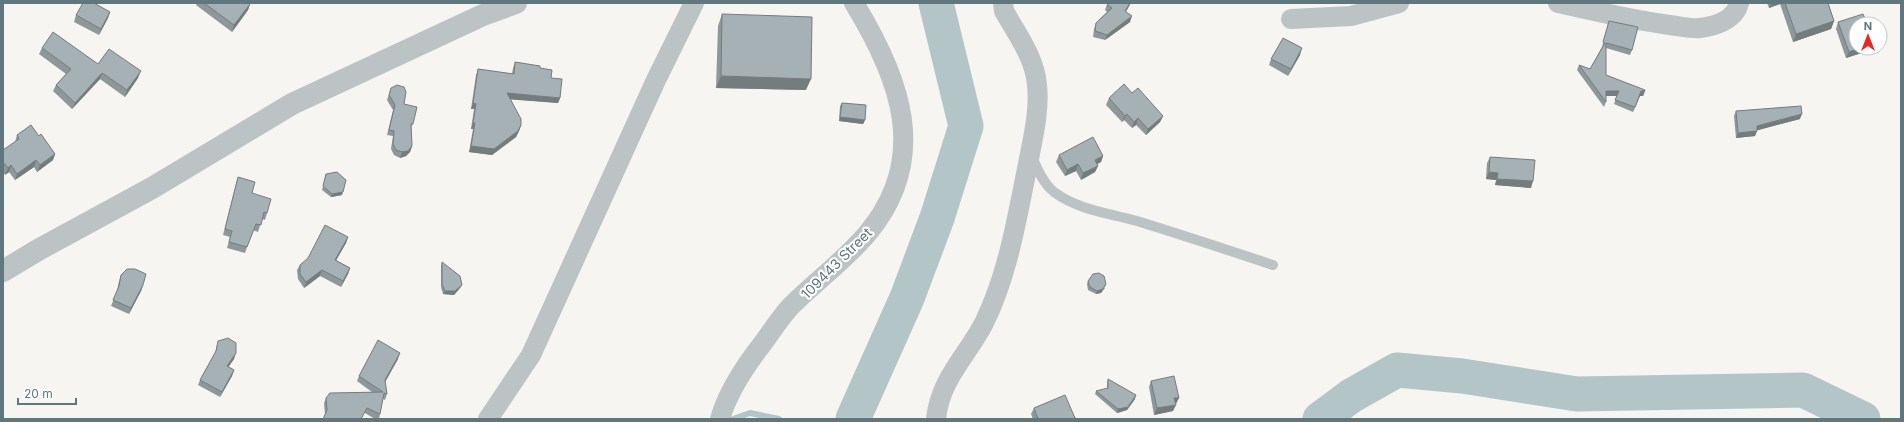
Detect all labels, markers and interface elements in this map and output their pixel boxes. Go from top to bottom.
north arrow [1848,16,1888,56]
text: N [1864,19,1872,33]
street label: 109443 Street [797,224,875,302]
scale bar [18,380,76,406]
text: 20 m [24,386,53,401]

